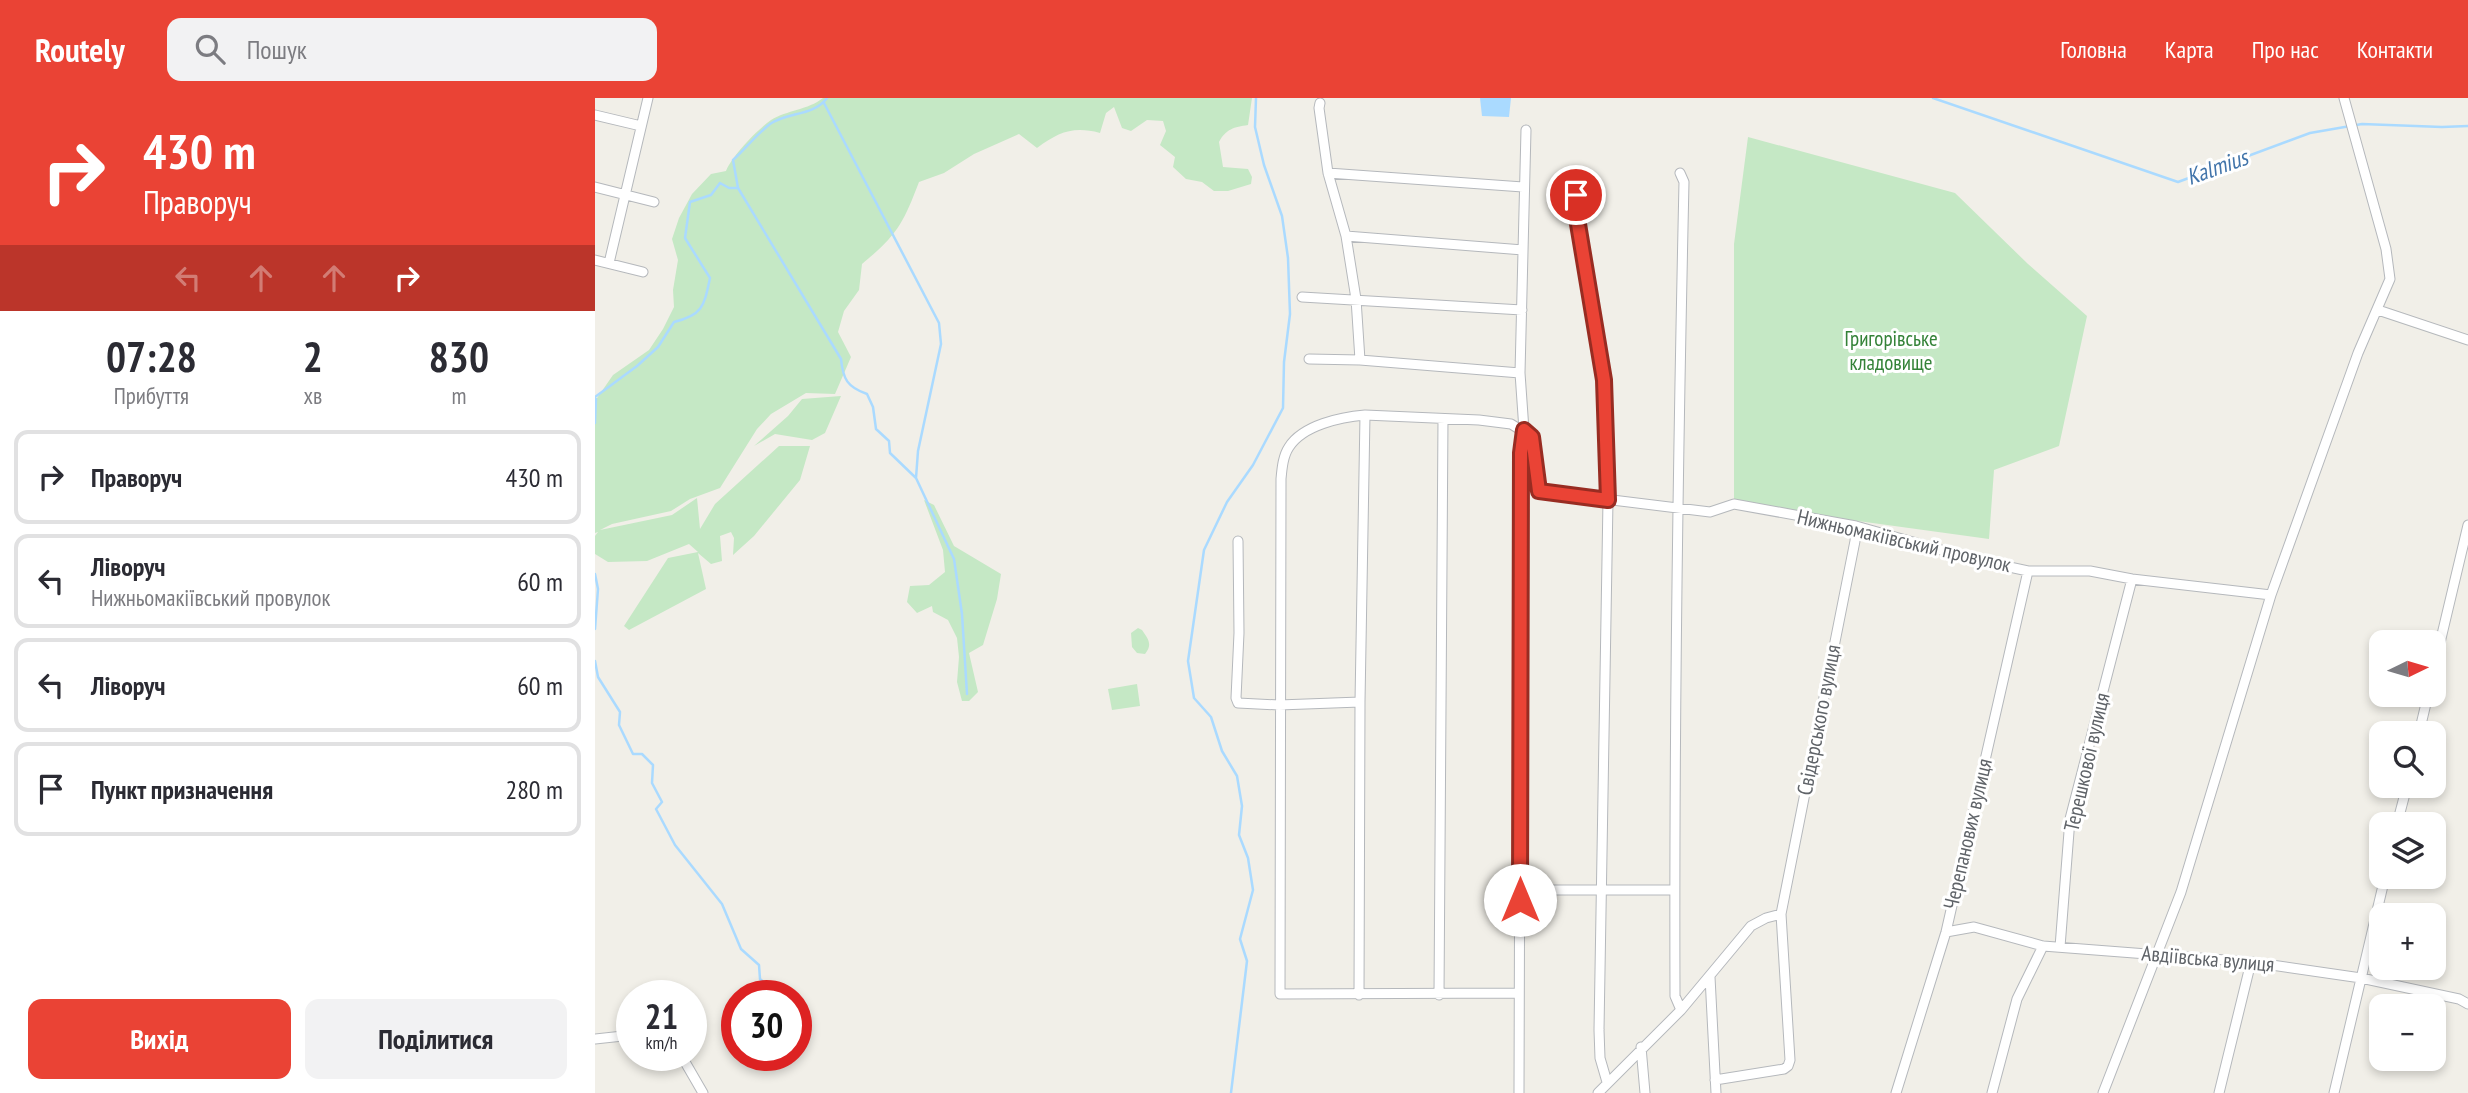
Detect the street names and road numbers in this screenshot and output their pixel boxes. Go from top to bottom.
street label: Нижньомакіївський провулок [1795,503,2014,578]
street label: Свiдерського вулиця [1791,642,1846,797]
street label: Терешкової вулиця [2057,690,2116,834]
street label: Черепанових вулиця [1937,756,1998,912]
street label: Авдіївська вулиця [2141,939,2276,978]

